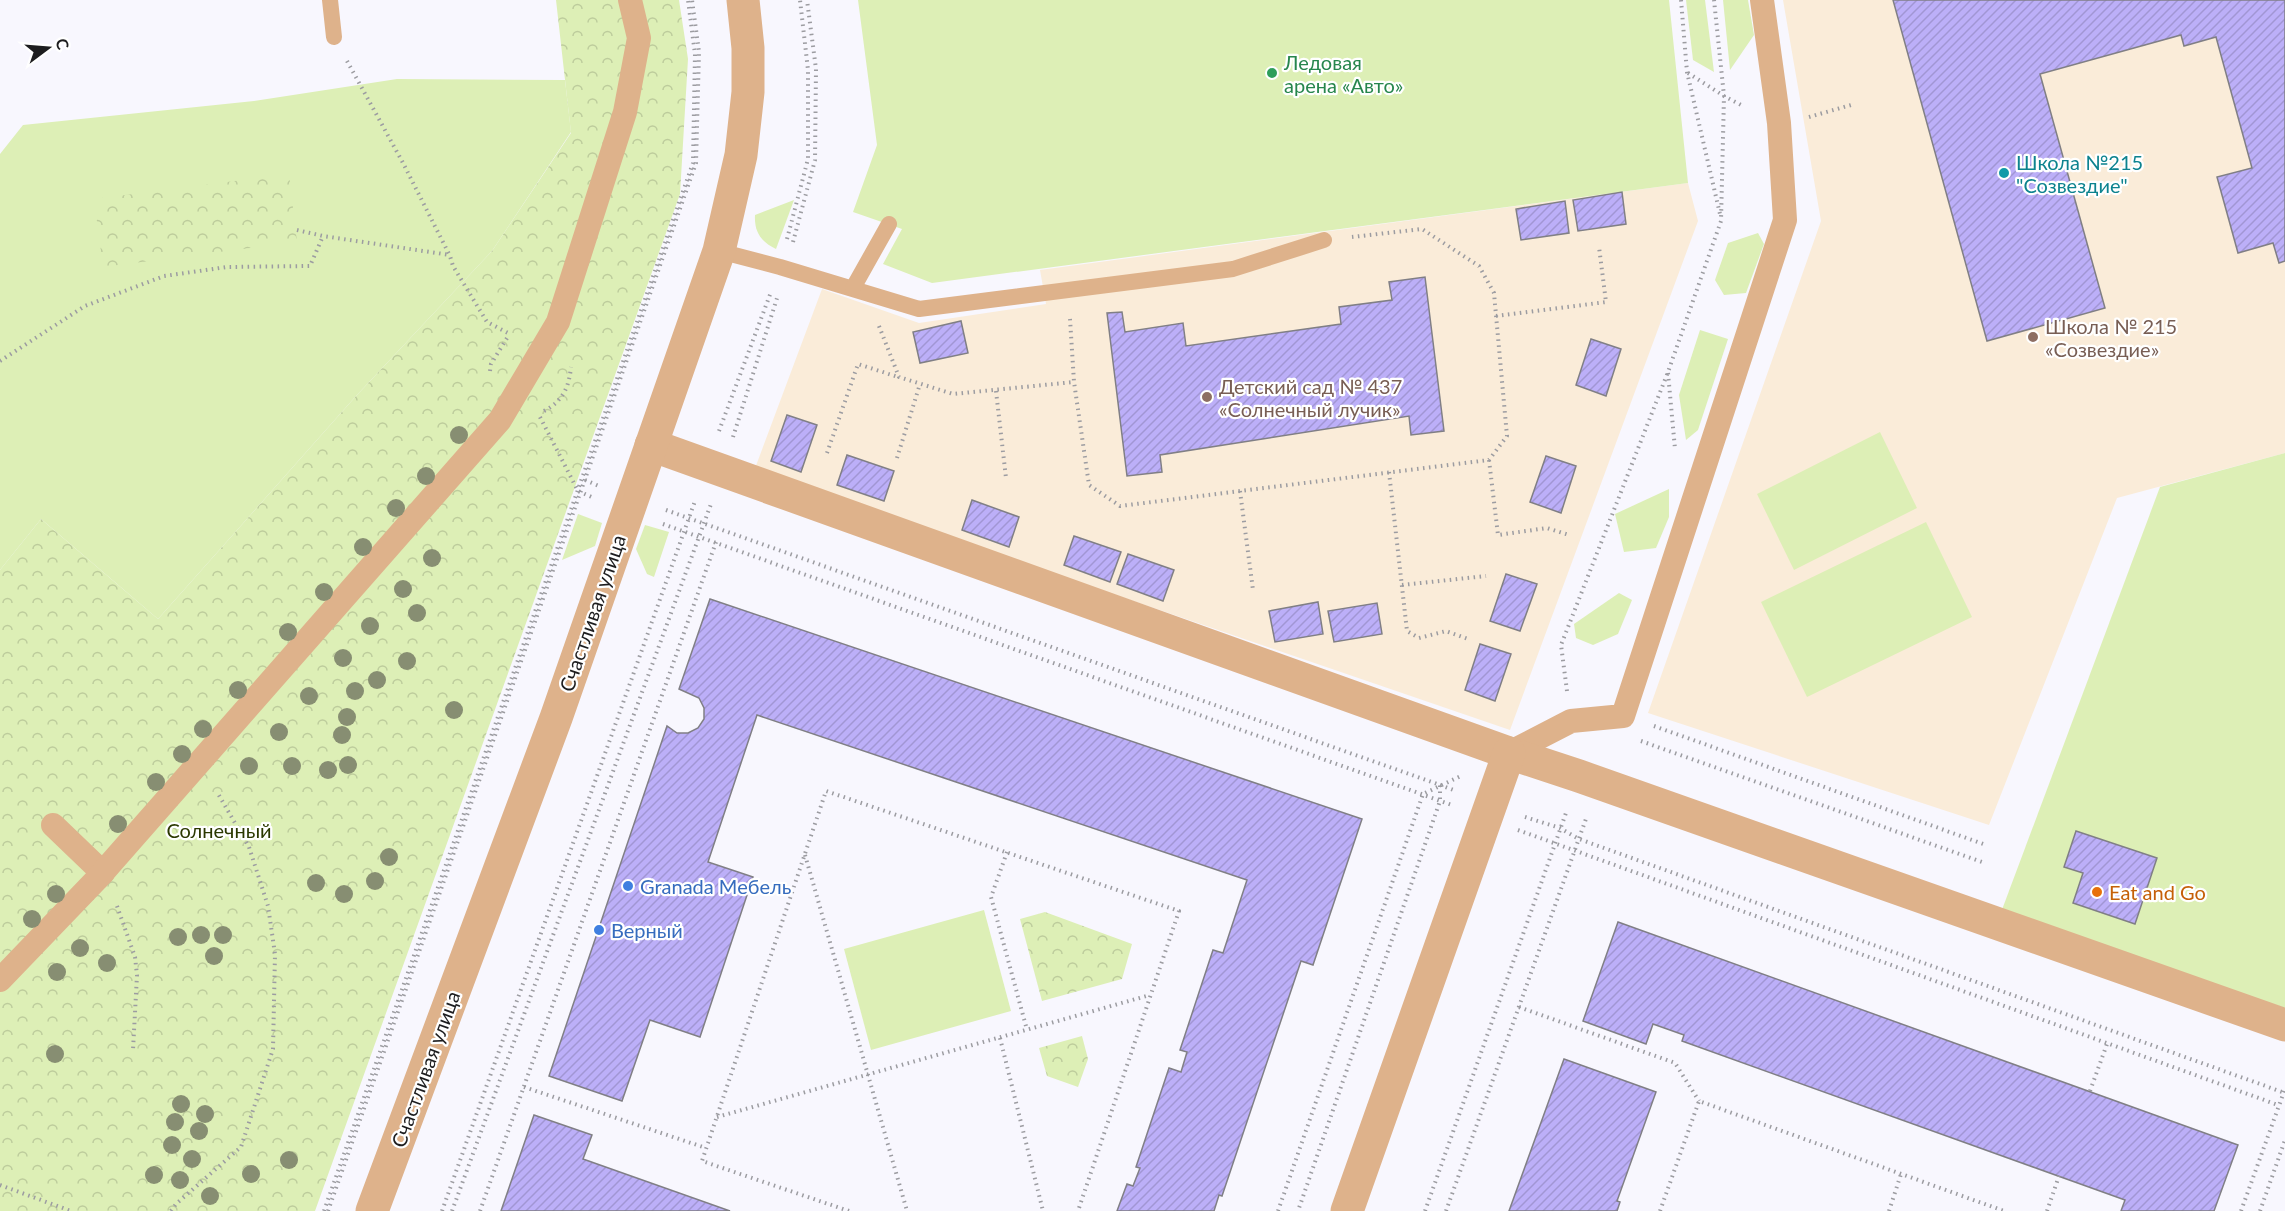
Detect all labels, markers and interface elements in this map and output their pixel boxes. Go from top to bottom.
north arrow [18,18,78,78]
text: С [52,36,74,52]
place label: Ледовая арена «Авто» [1283,50,1403,97]
marker: Ледовая арена «Авто» [1265,66,1279,80]
place label: Школа №215 "Созвездие" [2016,150,2143,197]
marker: Школа №215 "Созвездие" [1997,166,2011,180]
place label: Школа № 215 «Созвездие» [2045,314,2177,361]
marker: Школа № 215 «Созвездие» [2026,330,2040,344]
place label: Детский сад № 437 «Солнечный лучик» [1219,374,1402,421]
marker: Детский сад № 437 «Солнечный лучик» [1200,390,1214,404]
street label: Счастливая улица [554,531,630,695]
park label: Солнечный [166,818,272,842]
place label: Granada Мебель [640,874,791,898]
marker: Granada Мебель [621,879,635,893]
place label: Eat and Go [2109,880,2206,904]
marker: Eat and Go [2090,885,2104,899]
place label: Верный [611,918,683,942]
marker: Верный [592,923,606,937]
street label: Счастливая улица [386,988,464,1150]

